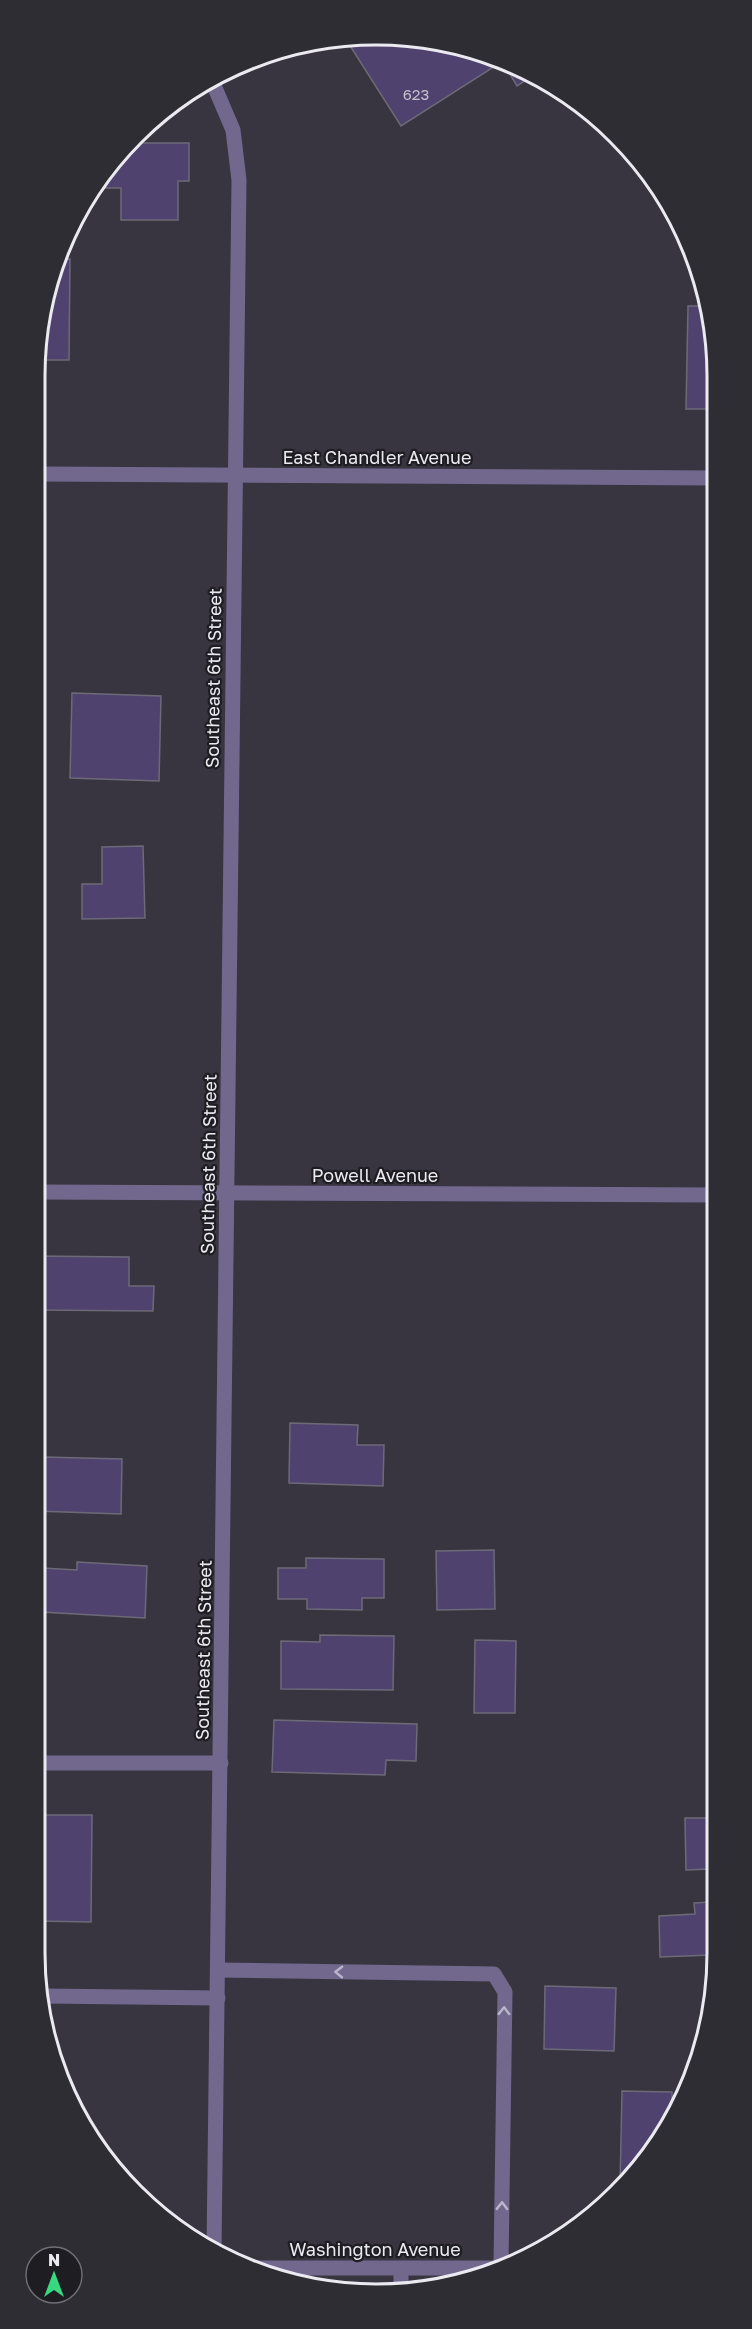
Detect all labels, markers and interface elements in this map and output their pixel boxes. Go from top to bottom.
house number: 623 [403,85,429,103]
street label: East Chandler Avenue [283,446,471,468]
street label: Southeast 6th Street [200,588,226,768]
street label: Southeast 6th Street [195,1074,221,1254]
street label: Powell Avenue [312,1164,438,1186]
street label: Southeast 6th Street [190,1560,216,1740]
one-way arrow [335,1966,344,1978]
one-way arrow [498,2007,510,2016]
one-way arrow [496,2202,508,2211]
street label: Washington Avenue [289,2238,461,2260]
north arrow [24,2245,84,2305]
text: N [48,2250,60,2270]

